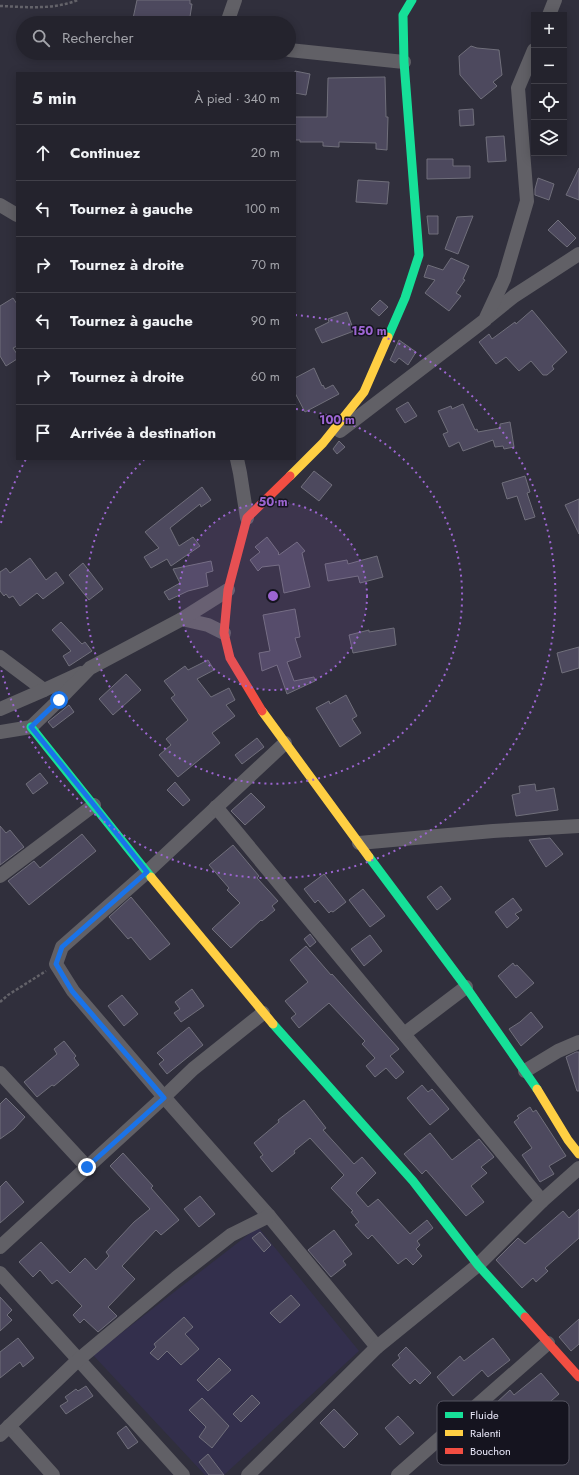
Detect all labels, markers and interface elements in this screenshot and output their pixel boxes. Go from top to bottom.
map controls [531,12,567,156]
button: + [531,12,567,48]
search box [16,16,296,60]
icon: search [30,27,52,49]
text: Rechercher [62,27,134,49]
button: − [531,48,567,84]
button: locate [531,84,567,120]
text: 5 min [32,86,76,110]
text: À pied · 340 m [194,89,280,108]
button: layers [531,120,567,156]
icon: ahead [32,142,54,164]
text: Continuez [70,142,140,164]
text: 20 m [251,143,280,162]
icon: left [32,198,54,220]
text: Tournez à gauche [70,198,193,220]
text: 100 m [245,199,280,218]
icon: right [32,254,54,276]
text: Tournez à droite [70,254,184,276]
text: 70 m [251,255,280,274]
icon: left [32,310,54,332]
text: Tournez à gauche [70,310,193,332]
text: 90 m [251,311,280,330]
text: 150 m [351,322,387,340]
icon: right [32,366,54,388]
text: Tournez à droite [70,366,184,388]
text: 60 m [251,367,280,386]
text: 100 m [319,411,355,429]
icon: arrive [32,422,54,444]
text: Arrivée à destination [70,422,216,444]
text: 50 m [258,493,288,511]
centre of rings [266,589,280,603]
route start [50,691,68,709]
route end [78,1158,96,1176]
legend [437,1401,569,1465]
text: Fluide [470,1407,499,1423]
text: Ralenti [470,1425,501,1441]
text: Bouchon [470,1443,511,1459]

